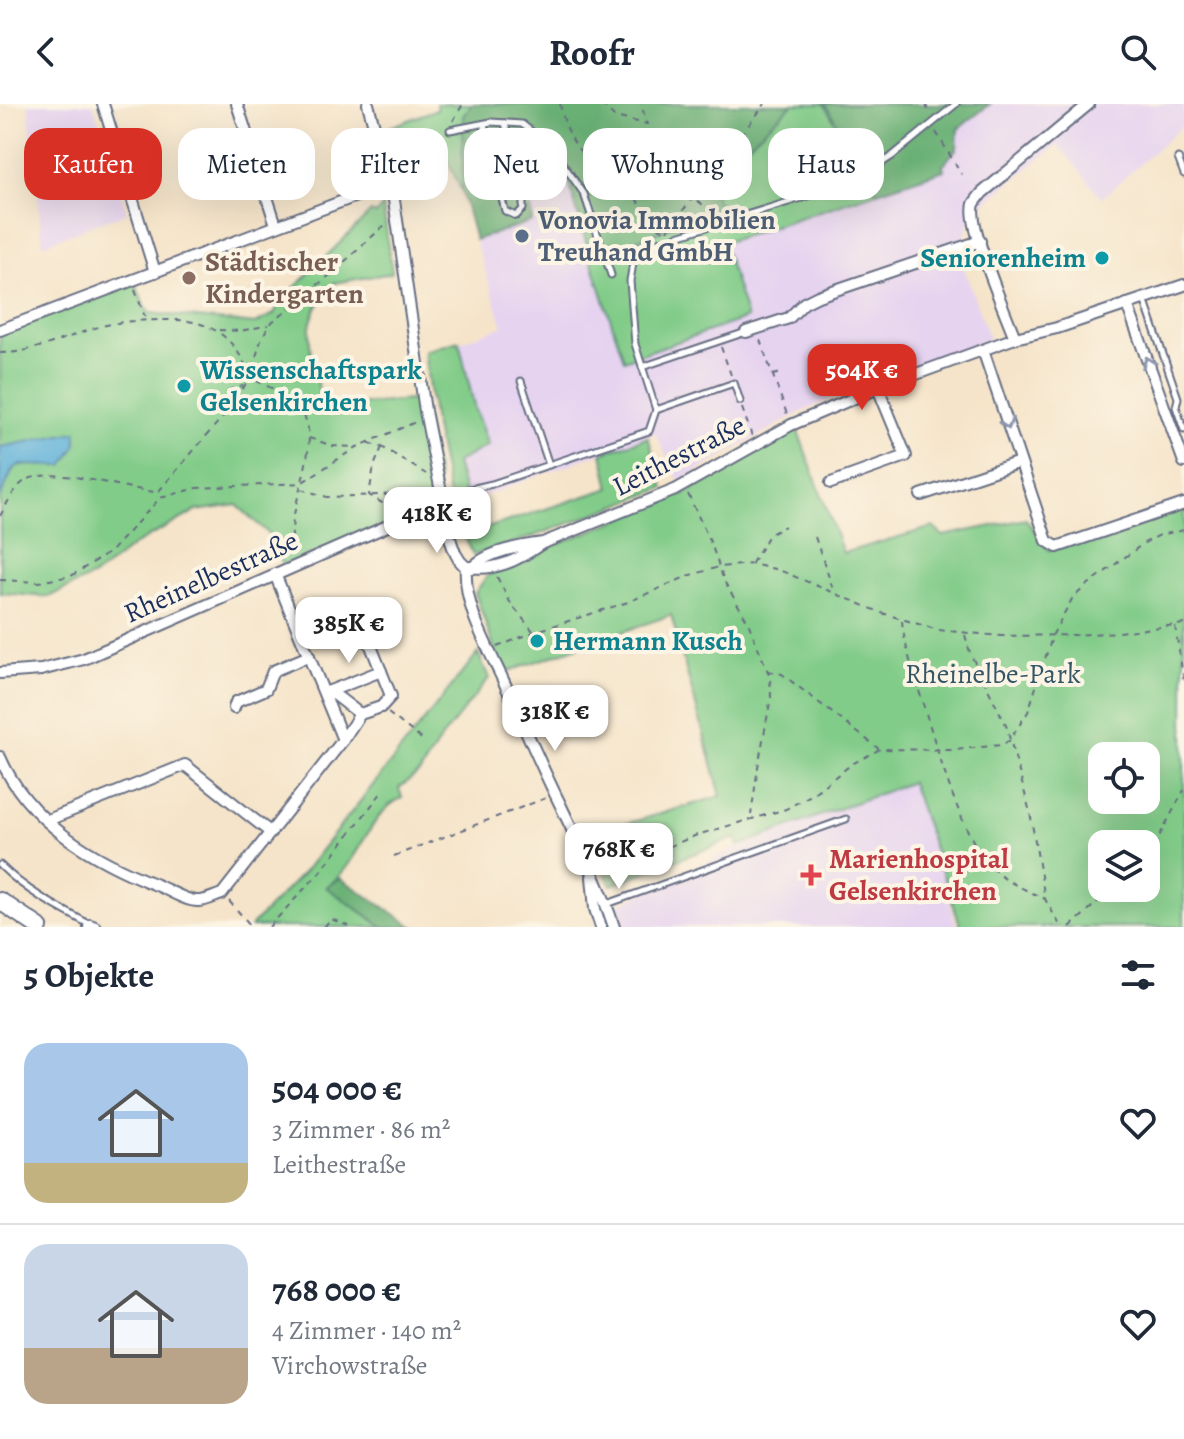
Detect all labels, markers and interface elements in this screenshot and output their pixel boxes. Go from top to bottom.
text: Roofr [549,28,635,77]
icon: back [24,30,68,74]
icon: search [1116,30,1160,74]
chip: Kaufen [24,128,162,200]
chip: Mieten [178,128,315,200]
chip: Filter [331,128,448,200]
chip: Neu [464,128,567,200]
chip: Wohnung [583,128,752,200]
chip: Haus [768,128,884,200]
place label: Vonovia Immobilien Treuhand GmbH [537,201,776,271]
marker: Vonovia Immobilien Treuhand GmbH [513,227,531,245]
place label: Seniorenheim [920,239,1086,277]
place label: Städtischer Kindergarten [205,243,364,313]
marker: Seniorenheim [1093,249,1111,267]
marker: Städtischer Kindergarten [180,269,198,287]
pin: 504K € [797,344,927,412]
place label: Wissenschaftspark Gelsenkirchen [199,351,422,421]
text: 504K € [826,352,898,387]
one-way arrow [1141,356,1158,370]
marker: Wissenschaftspark Gelsenkirchen [175,377,193,395]
street label: Leithestraße [606,406,752,506]
one-way arrow [998,416,1014,430]
pin: 418K € [372,487,502,555]
text: 418K € [402,495,472,530]
street label: Rheinelbestraße [118,522,304,632]
pin: 385K € [284,597,414,665]
text: 385K € [313,605,385,640]
place label: Hermann Kusch [553,622,743,660]
marker: Hermann Kusch [528,632,546,650]
park label: Rheinelbe-Park [905,655,1081,693]
pin: 318K € [490,685,620,753]
text: 318K € [520,693,590,728]
map controls [1088,742,1160,902]
button: locate [1088,742,1160,814]
pin: 768K € [554,823,684,891]
button: layers [1088,830,1160,902]
text: 768K € [583,831,655,866]
place label: Marienhospital Gelsenkirchen [829,840,1009,910]
marker: Marienhospital Gelsenkirchen [800,864,822,886]
text: 5 Objekte [24,952,154,999]
icon: filters [1116,953,1160,997]
text: 504 000 € [272,1065,402,1112]
icon: home [88,1075,184,1171]
icon: heart [1116,1101,1160,1145]
text: 3 Zimmer · 86 m² [272,1112,450,1147]
text: Leithestraße [272,1147,406,1182]
text: 768 000 € [272,1266,401,1313]
icon: home [88,1276,184,1372]
icon: heart [1116,1302,1160,1346]
text: 4 Zimmer · 140 m² [272,1313,461,1348]
text: Virchowstraße [272,1348,427,1383]

